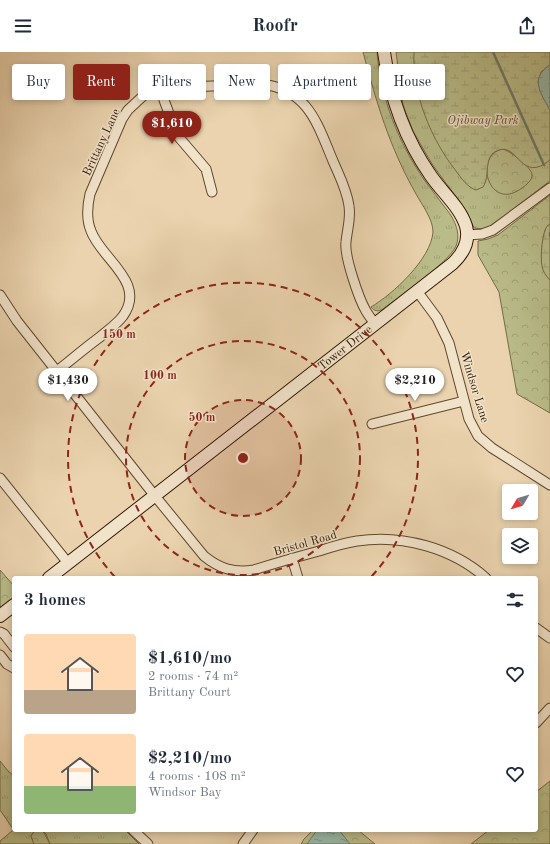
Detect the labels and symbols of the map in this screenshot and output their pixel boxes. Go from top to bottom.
street label: Brittany Lane [81,106,123,178]
pin: $1,610 [139,111,205,145]
park label: Ojibway Park [447,115,519,127]
street label: Tower Drive [316,323,375,373]
text: 150 m [102,328,136,341]
street label: Windsor Lane [458,350,491,425]
pin: $1,430 [35,368,101,402]
pin: $2,210 [382,368,448,402]
text: 100 m [143,370,177,382]
text: 50 m [189,411,216,424]
centre of rings [236,451,250,465]
north arrow [502,484,538,520]
street label: Bristol Road [272,529,338,559]

